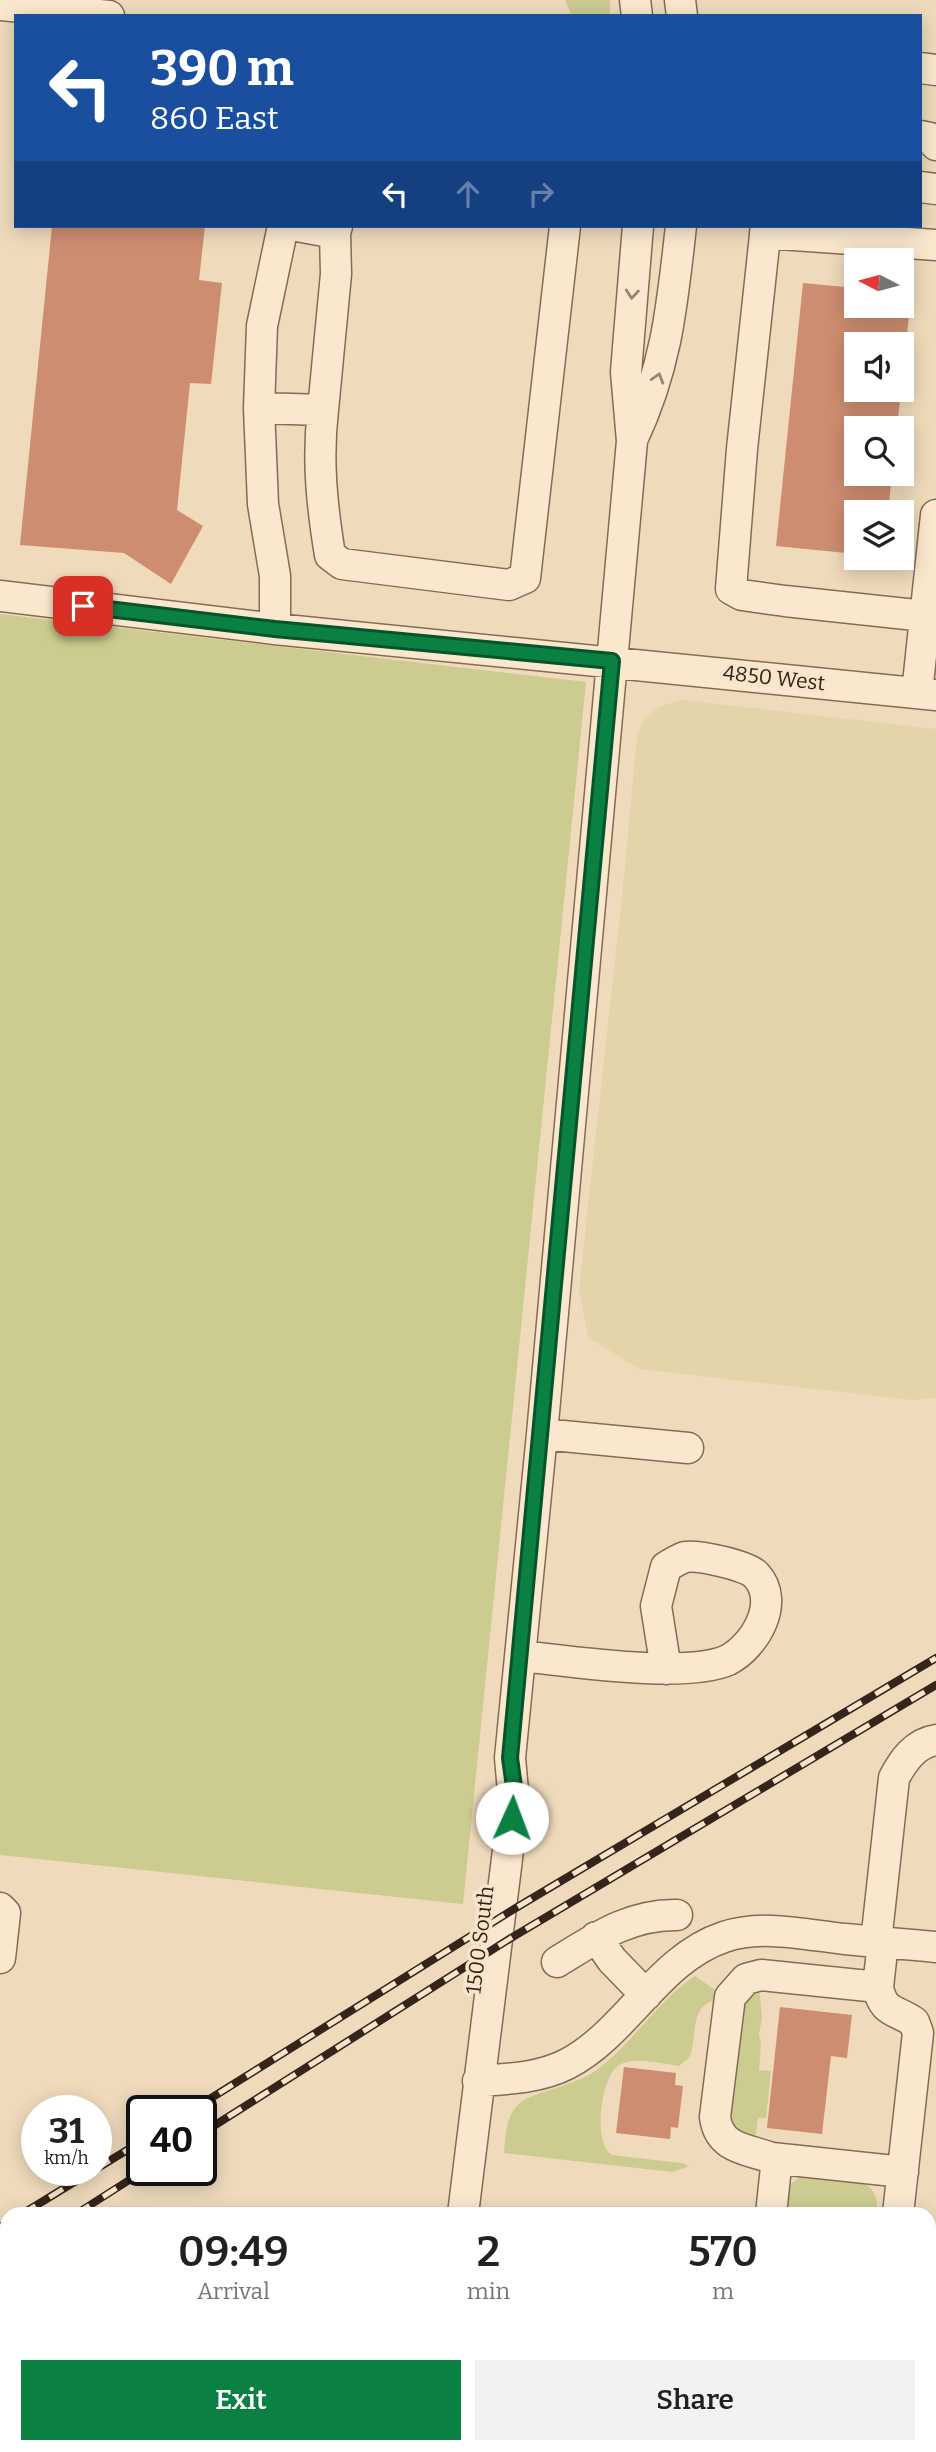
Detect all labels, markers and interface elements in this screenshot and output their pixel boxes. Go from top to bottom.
text: 390 m [150,39,294,98]
icon: left [35,42,126,133]
text: 860 East [150,99,279,137]
icon: left [376,175,414,213]
icon: ahead [449,175,487,213]
icon: right [522,175,560,213]
north arrow [844,248,914,318]
map controls [844,248,914,570]
one-way arrow [625,289,640,300]
button: sound [844,332,914,402]
one-way arrow [649,372,664,384]
button: search [844,416,914,486]
button: layers [844,500,914,570]
pin [53,576,113,636]
icon: arrive [64,587,102,625]
street label: 4850 West [721,660,827,696]
position arrow [475,1781,549,1855]
street label: 1500 South [460,1884,500,1996]
speed limit sign: 40 [126,2095,217,2186]
text: 31 [49,2110,84,2152]
text: km/h [44,2147,89,2169]
text: 09:49 [178,2227,289,2277]
text: 2 [477,2227,500,2277]
text: 570 [688,2227,758,2277]
text: Arrival [197,2277,270,2305]
text: min [467,2277,510,2305]
text: m [712,2277,734,2305]
button: Exit [21,2360,461,2440]
button: Share [475,2360,915,2440]

